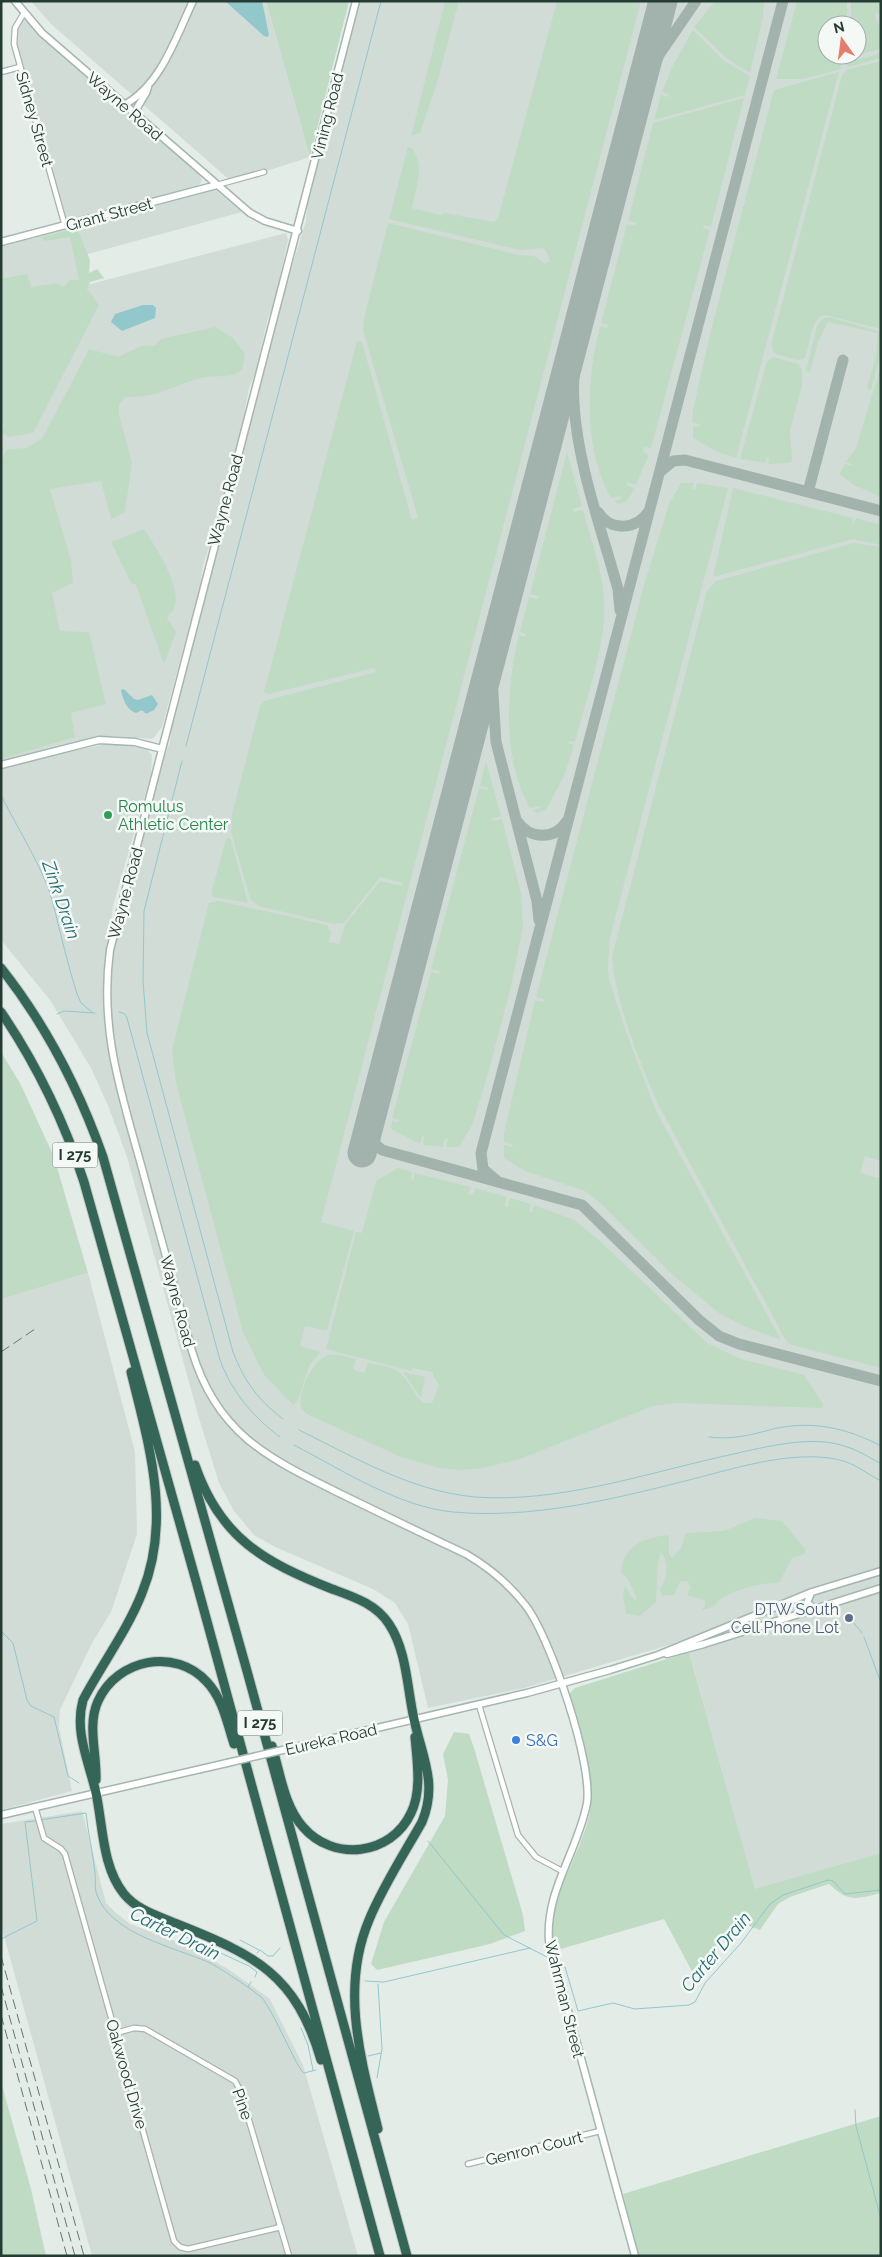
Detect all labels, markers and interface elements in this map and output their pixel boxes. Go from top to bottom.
north arrow [817,15,867,65]
text: N [832,18,846,36]
street label: Wayne Road [83,68,166,144]
street label: Sidney Street [12,69,57,170]
street label: Vining Road [308,71,347,162]
street label: Grant Street [64,194,155,235]
street label: Wayne Road [204,452,247,548]
place label: Romulus Athletic Center [118,797,229,834]
marker: Romulus Athletic Center [102,809,114,821]
street label: Wayne Road [104,845,147,941]
water label: Zink Drain [38,857,85,942]
road number: I 275 [52,1142,98,1168]
street label: Wayne Road [156,1253,199,1349]
place label: DTW South Cell Phone Lot [731,1600,840,1637]
marker: DTW South Cell Phone Lot [843,1612,855,1624]
road number: I 275 [238,1710,282,1736]
street label: Eureka Road [283,1720,379,1759]
place label: S&G [526,1731,558,1750]
marker: S&G [510,1734,522,1746]
water label: Carter Drain [127,1903,224,1964]
water label: Carter Drain [676,1908,755,1996]
street label: Wahrman Street [541,1938,588,2061]
street label: Oakwood Drive [102,2017,151,2131]
street label: Pine [228,2086,257,2122]
street label: Genron Court [484,2127,585,2170]

